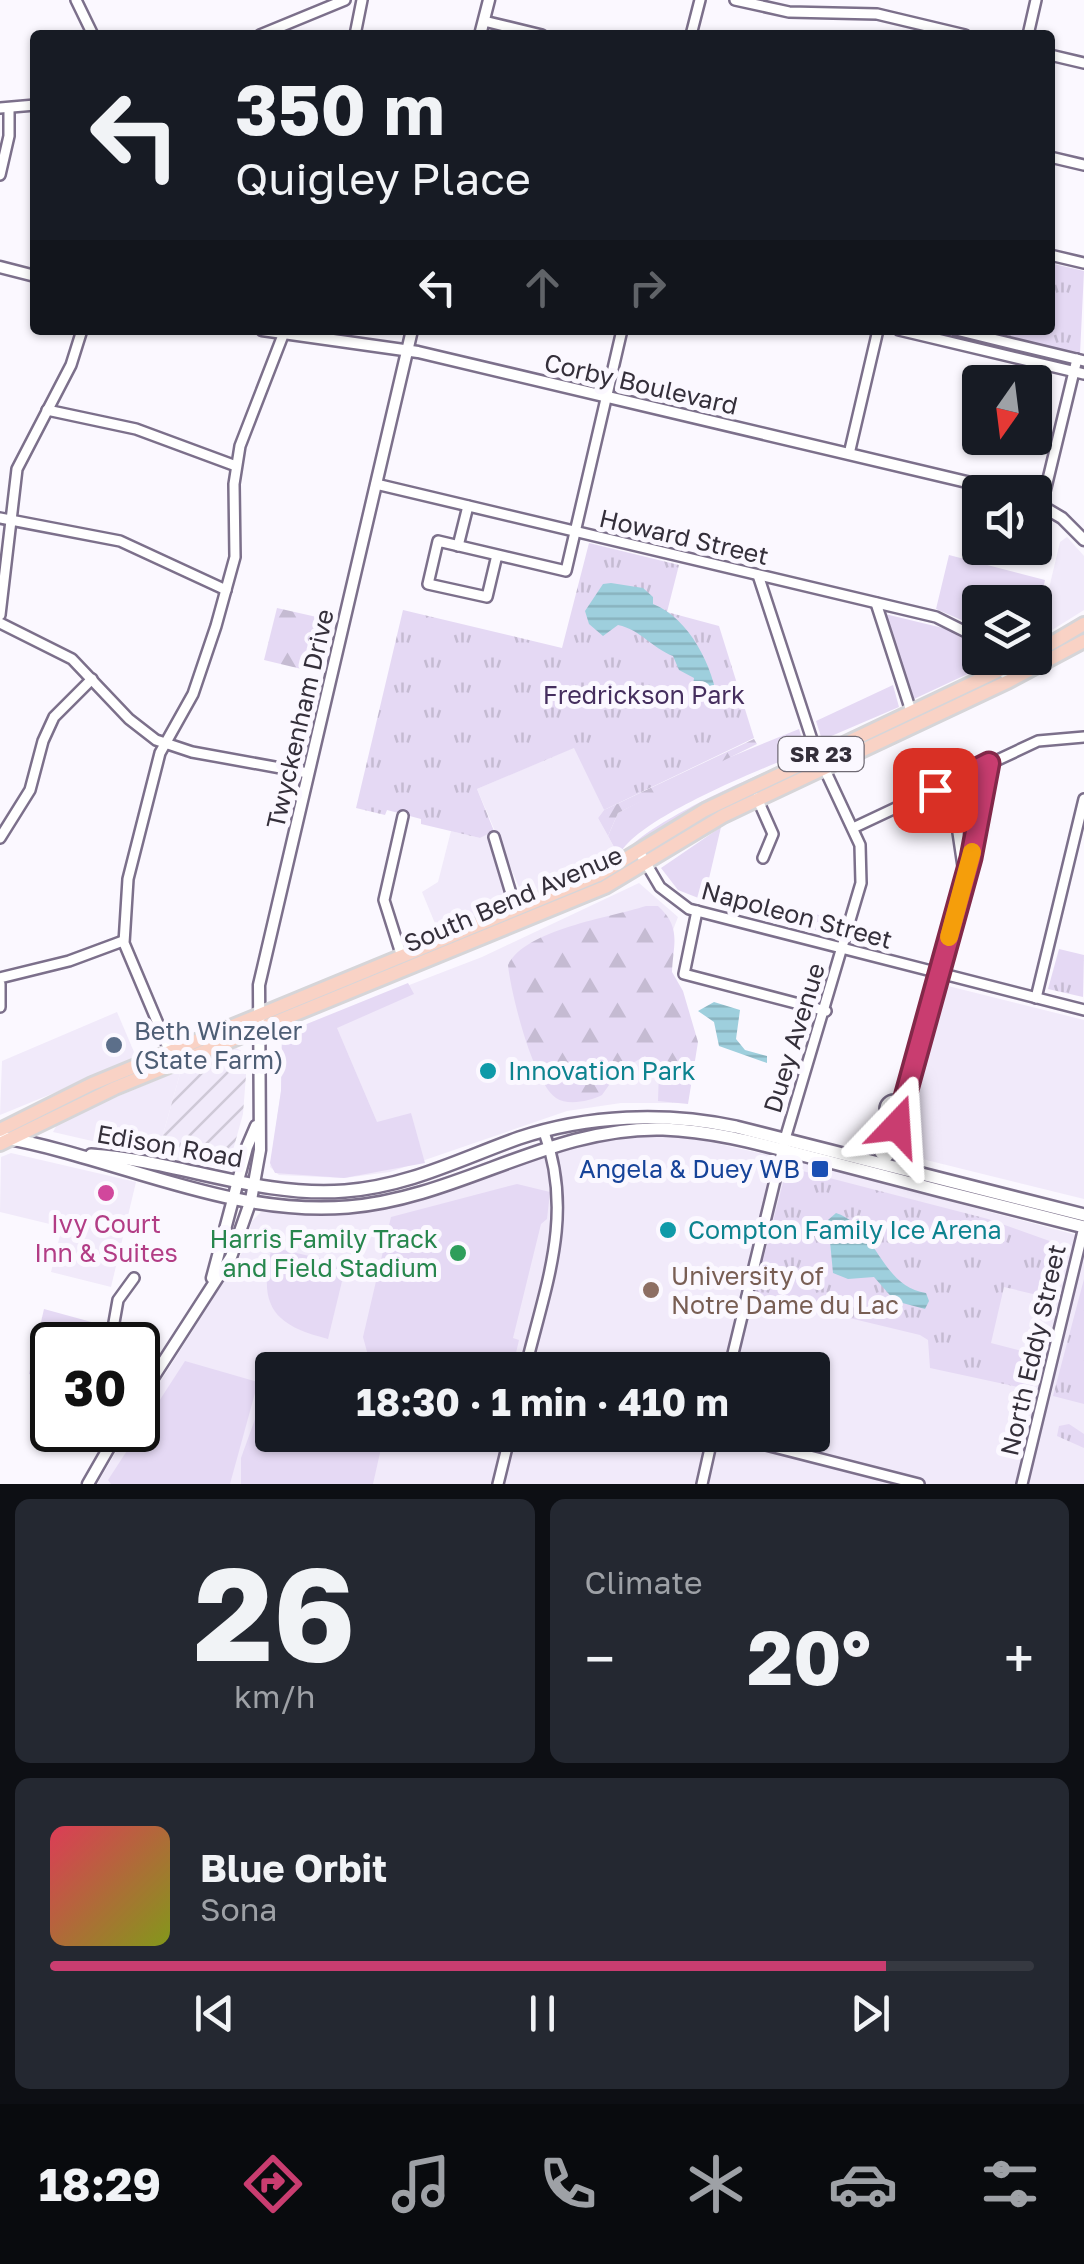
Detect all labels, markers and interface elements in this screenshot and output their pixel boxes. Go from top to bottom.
text: 350 m [235,66,445,150]
icon: left [70,70,200,200]
text: Quigley Place [235,151,531,205]
icon: left [410,260,465,315]
icon: ahead [515,260,570,315]
icon: right [620,260,675,315]
street label: Corby Boulevard [541,346,741,421]
north arrow [962,365,1052,455]
map controls [962,365,1052,675]
button: sound [962,475,1052,565]
street label: Howard Street [596,502,772,571]
button: layers [962,585,1052,675]
street label: Twyckenham Drive [259,606,340,832]
park label: Fredrickson Park [543,679,745,710]
road number: SR 23 [778,737,864,771]
pin [893,748,978,833]
icon: arrive [908,763,963,818]
street label: South Bend Avenue [399,839,627,959]
street label: Napoleon Street [698,874,896,955]
street label: Duey Avenue [756,959,831,1117]
place label: Beth Winzeler (State Farm) [134,1015,302,1075]
marker: Beth Winzeler (State Farm) [103,1034,125,1056]
place label: Innovation Park [508,1055,696,1086]
marker: Innovation Park [477,1060,499,1082]
position arrow [845,1074,949,1178]
street label: Edison Road [94,1117,246,1174]
place label: Angela & Duey WB [579,1153,800,1184]
marker: Angela & Duey WB [809,1158,831,1180]
marker: Ivy Court Inn & Suites [95,1182,117,1204]
place label: Ivy Court Inn & Suites [34,1208,178,1268]
place label: Compton Family Ice Arena [688,1214,1002,1245]
marker: Compton Family Ice Arena [657,1219,679,1241]
place label: Harris Family Track and Field Stadium [209,1223,438,1283]
street label: North Eddy Street [993,1241,1072,1459]
marker: Harris Family Track and Field Stadium [447,1242,469,1264]
place label: University of Notre Dame du Lac [671,1260,899,1320]
marker: University of Notre Dame du Lac [640,1279,662,1301]
speed limit sign: 30 [30,1322,160,1452]
text: 18:30 · 1 min · 410 m [356,1379,729,1424]
text: 26 [194,1534,356,1690]
text: Climate [585,1563,703,1601]
text: 20° [747,1611,871,1702]
text: − [585,1625,615,1691]
text: + [1004,1625,1034,1691]
text: km/h [234,1677,315,1715]
text: Blue Orbit [200,1845,387,1890]
text: Sona [200,1890,277,1928]
icon: previous [187,1986,242,2041]
icon: pause [515,1986,570,2041]
icon: next [843,1986,898,2041]
icon: directions [238,2149,308,2219]
icon: music [386,2149,456,2219]
icon: phone [533,2149,603,2219]
icon: climate [681,2149,751,2219]
icon: car [828,2149,898,2219]
icon: filters [975,2149,1045,2219]
text: 18:29 [39,2157,161,2211]

